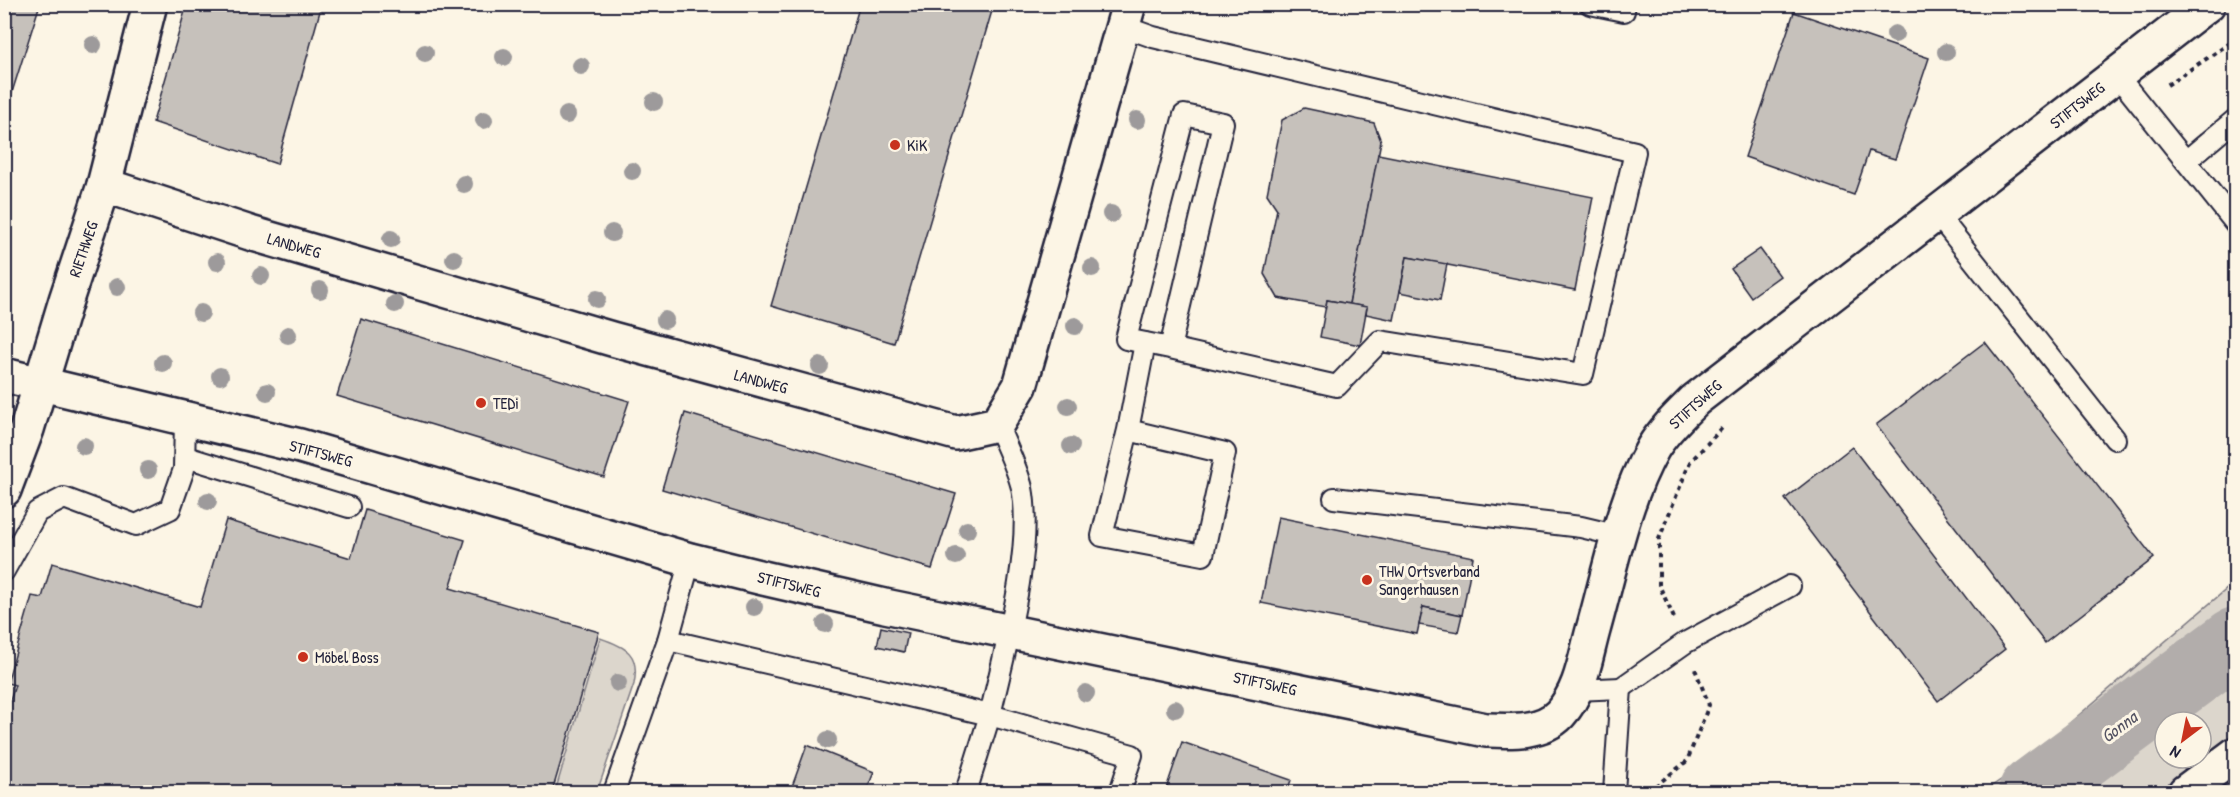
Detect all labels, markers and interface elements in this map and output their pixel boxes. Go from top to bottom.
street label: STIFTSWEG [2045,76,2109,133]
place label: KiK [907,134,928,156]
marker: KiK [888,138,902,152]
street label: RIETHWEG [63,218,103,280]
street label: LANDWEG [265,227,324,263]
street label: LANDWEG [732,363,790,399]
street label: STIFTSWEG [1664,374,1726,434]
place label: TEDi [493,392,519,414]
marker: TEDi [474,396,488,410]
street label: STIFTSWEG [287,434,355,472]
place label: THW Ortsverband Sangerhausen [1379,560,1480,600]
street label: STIFTSWEG [755,566,823,602]
marker: THW Ortsverband Sangerhausen [1360,573,1374,587]
place label: Möbel Boss [315,646,379,668]
marker: Möbel Boss [296,650,310,664]
street label: STIFTSWEG [1231,666,1299,700]
water label: Gonna [2096,704,2143,748]
north arrow [2153,710,2213,770]
text: N [2165,741,2184,764]

